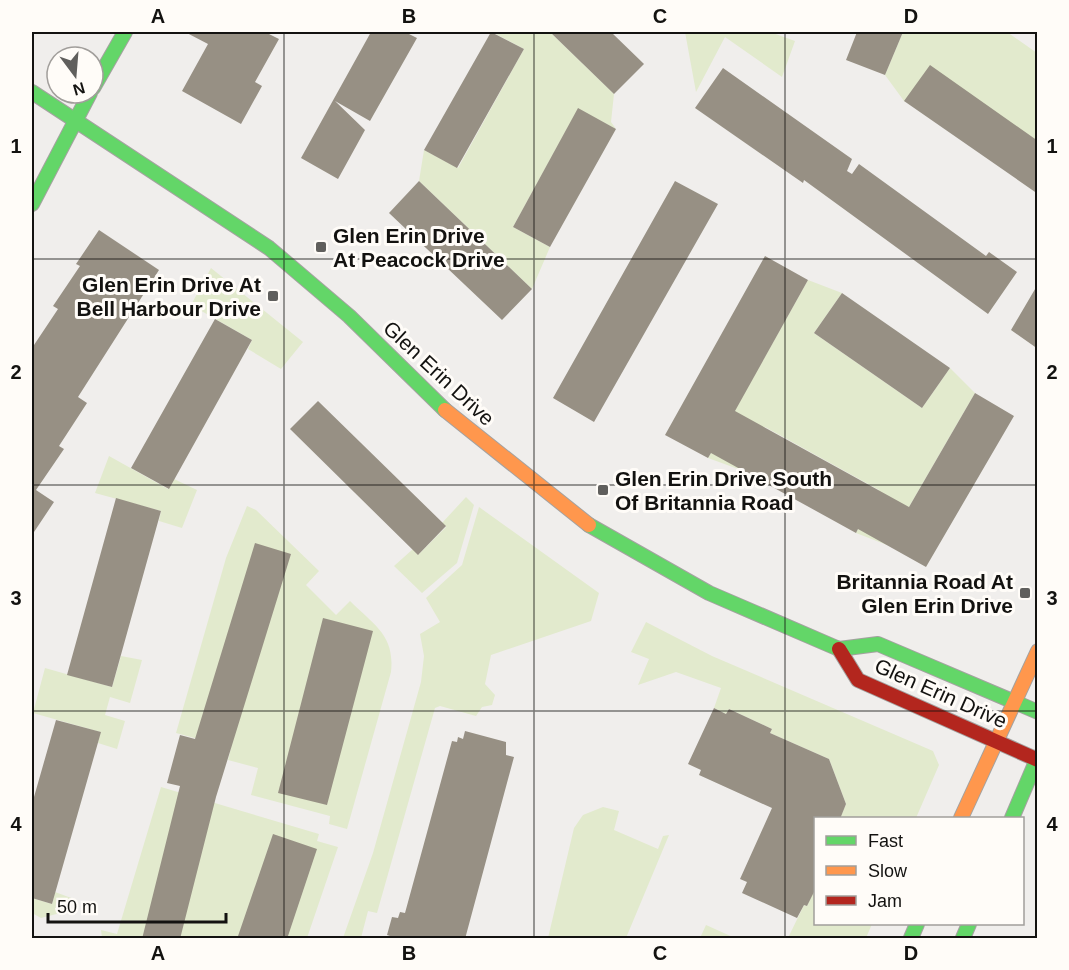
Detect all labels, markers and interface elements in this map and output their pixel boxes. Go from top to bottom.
text: A [151,5,165,27]
text: B [402,5,416,27]
text: C [653,5,667,27]
text: D [904,5,918,27]
north arrow [45,45,105,105]
text: N [71,79,87,99]
text: 1 [10,135,22,157]
text: 1 [1046,135,1058,157]
place label: Glen Erin Drive At Peacock Drive [333,224,505,271]
marker: Glen Erin Drive At Peacock Drive [314,240,328,254]
place label: Glen Erin Drive At Bell Harbour Drive [77,273,261,320]
marker: Glen Erin Drive At Bell Harbour Drive [266,289,280,303]
street label: Glen Erin Drive [379,316,499,430]
text: 2 [10,361,22,383]
text: 2 [1046,361,1058,383]
place label: Glen Erin Drive South Of Britannia Road [615,467,832,514]
marker: Glen Erin Drive South Of Britannia Road [596,483,610,497]
place label: Britannia Road At Glen Erin Drive [836,570,1013,617]
marker: Britannia Road At Glen Erin Drive [1018,586,1032,600]
text: 3 [10,587,22,609]
text: 3 [1046,587,1058,609]
street label: Glen Erin Drive [871,654,1011,732]
text: 4 [10,813,22,835]
text: 4 [1046,813,1058,835]
legend [814,817,1024,925]
text: Fast [868,831,903,851]
text: Slow [868,861,908,881]
scale bar [48,886,226,924]
text: Jam [868,891,902,911]
text: 50 m [57,897,97,917]
text: A [151,942,165,964]
text: B [402,942,416,964]
text: C [653,942,667,964]
text: D [904,942,918,964]

